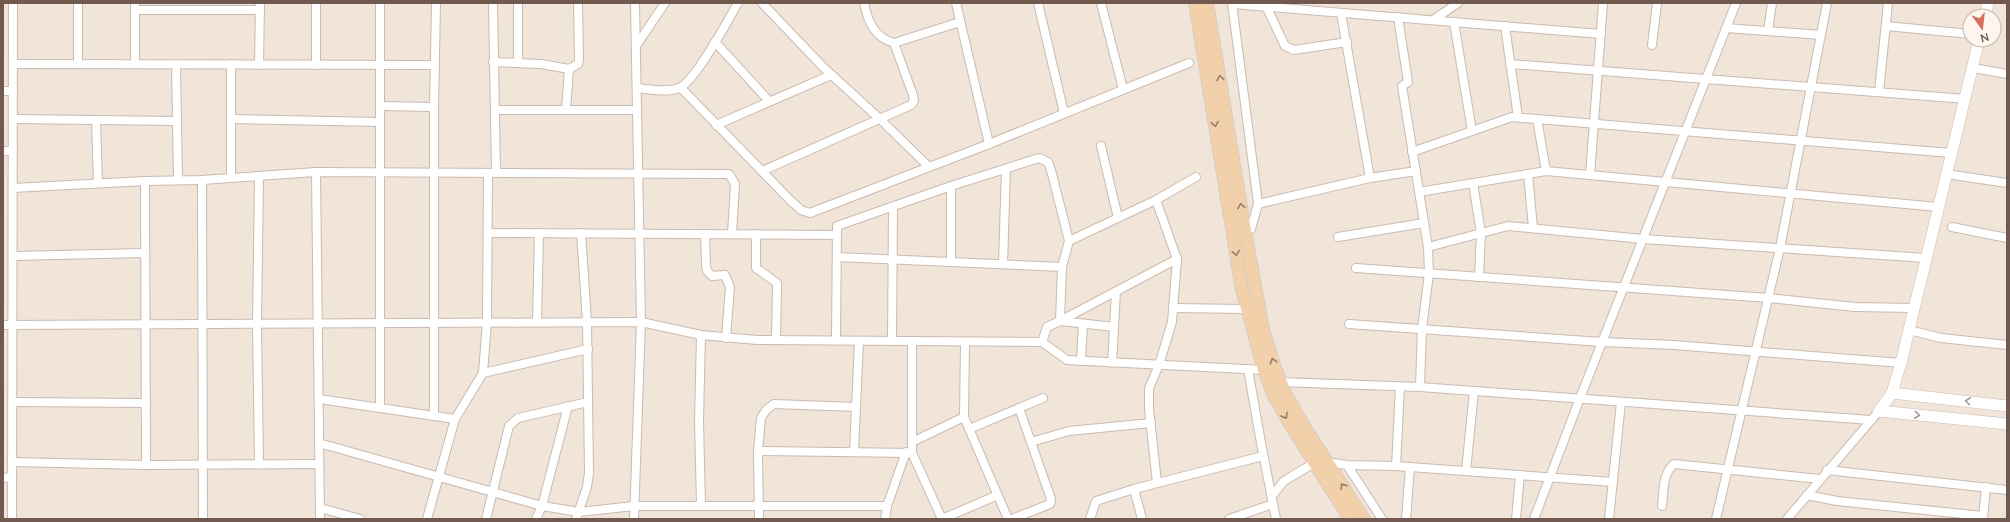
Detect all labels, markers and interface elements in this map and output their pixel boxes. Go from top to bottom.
north arrow [1962,8,2002,48]
text: N [1979,31,1990,46]
one-way arrow [1216,75,1224,81]
one-way arrow [1210,121,1218,127]
one-way arrow [1237,203,1246,210]
one-way arrow [1231,250,1240,256]
one-way arrow [1269,358,1278,365]
one-way arrow [1965,397,1971,406]
one-way arrow [1914,410,1920,419]
one-way arrow [1281,412,1288,419]
one-way arrow [1340,483,1348,490]

